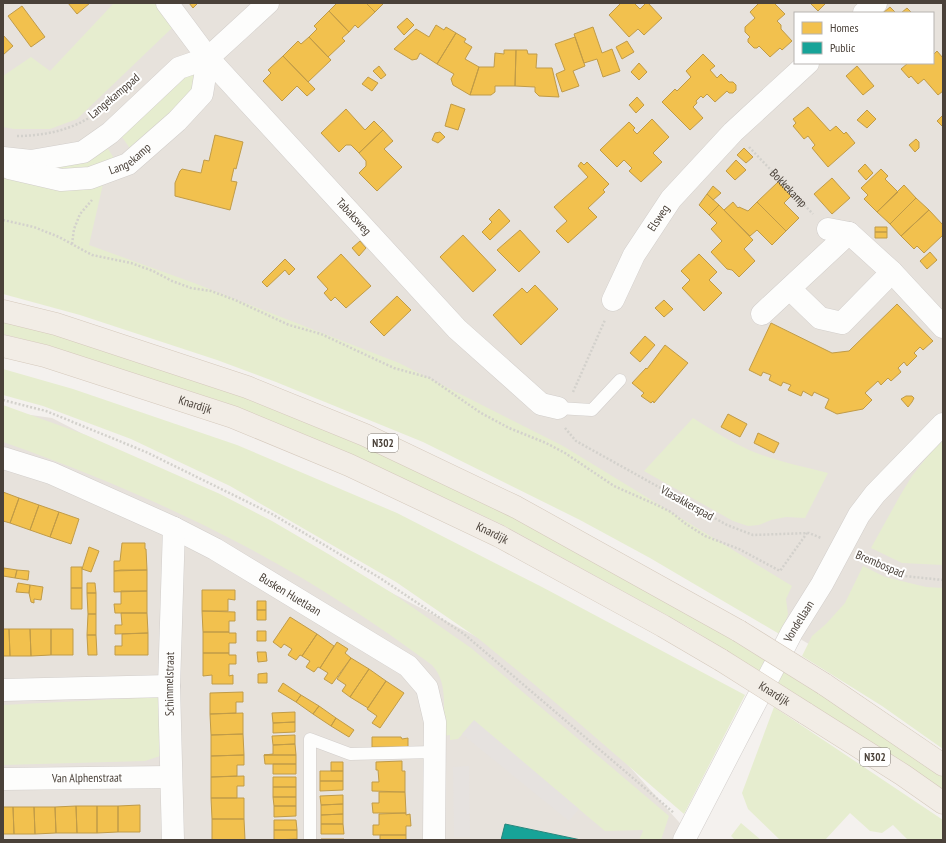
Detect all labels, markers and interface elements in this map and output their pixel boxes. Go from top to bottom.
legend [794,12,934,64]
text: Homes [830,20,858,35]
text: Public [830,40,856,55]
street label: Langekamppad [85,70,143,122]
street label: Langekamp [107,140,154,177]
street label: Bokkekamp [767,166,811,210]
street label: Tabaksweg [333,195,375,238]
street label: Elsweg [644,201,672,234]
street label: Knardijk [177,392,214,417]
road number: N302 [368,434,398,452]
street label: Vlasakkerspad [657,481,717,523]
street label: Knardijk [474,518,512,547]
street label: Brembospad [854,547,907,580]
street label: Busken Huetlaan [257,570,324,619]
street label: Vondellaan [780,597,817,645]
street label: Schimmelstraat [161,651,177,716]
street label: Knardijk [756,678,793,709]
road number: N302 [860,748,890,766]
street label: Van Alphenstraat [51,770,123,785]

